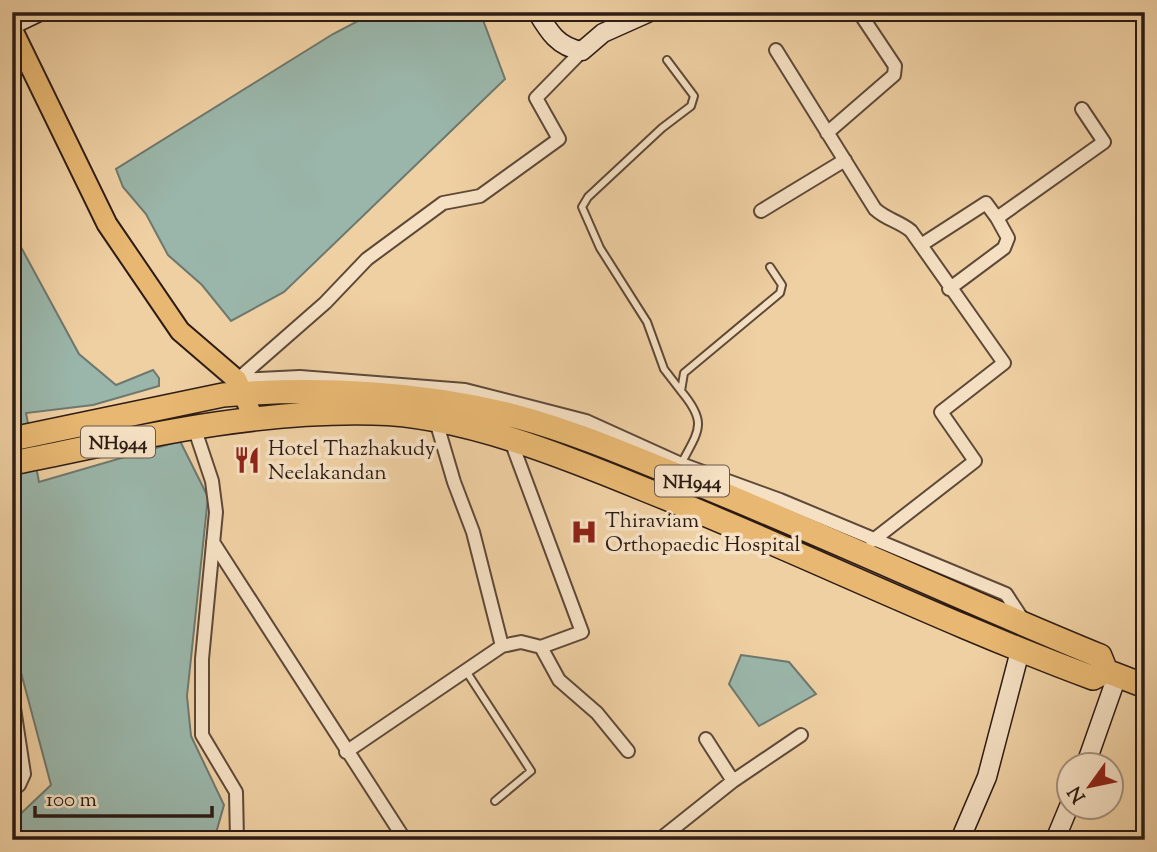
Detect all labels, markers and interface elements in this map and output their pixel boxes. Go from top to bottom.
road number: NH944 [81,426,155,458]
place label: Hotel Thazhakudy Neelakandan [268,435,436,489]
restaurant icon: Hotel Thazhakudy Neelakandan [232,445,262,475]
road number: NH944 [655,466,729,496]
place label: Thiraviam Orthopaedic Hospital [605,507,801,561]
hospital icon: Thiraviam Orthopaedic Hospital [569,517,599,547]
north arrow [1056,750,1126,820]
scale bar [35,775,212,819]
text: N [1062,780,1093,808]
text: 100 m [46,786,97,816]

